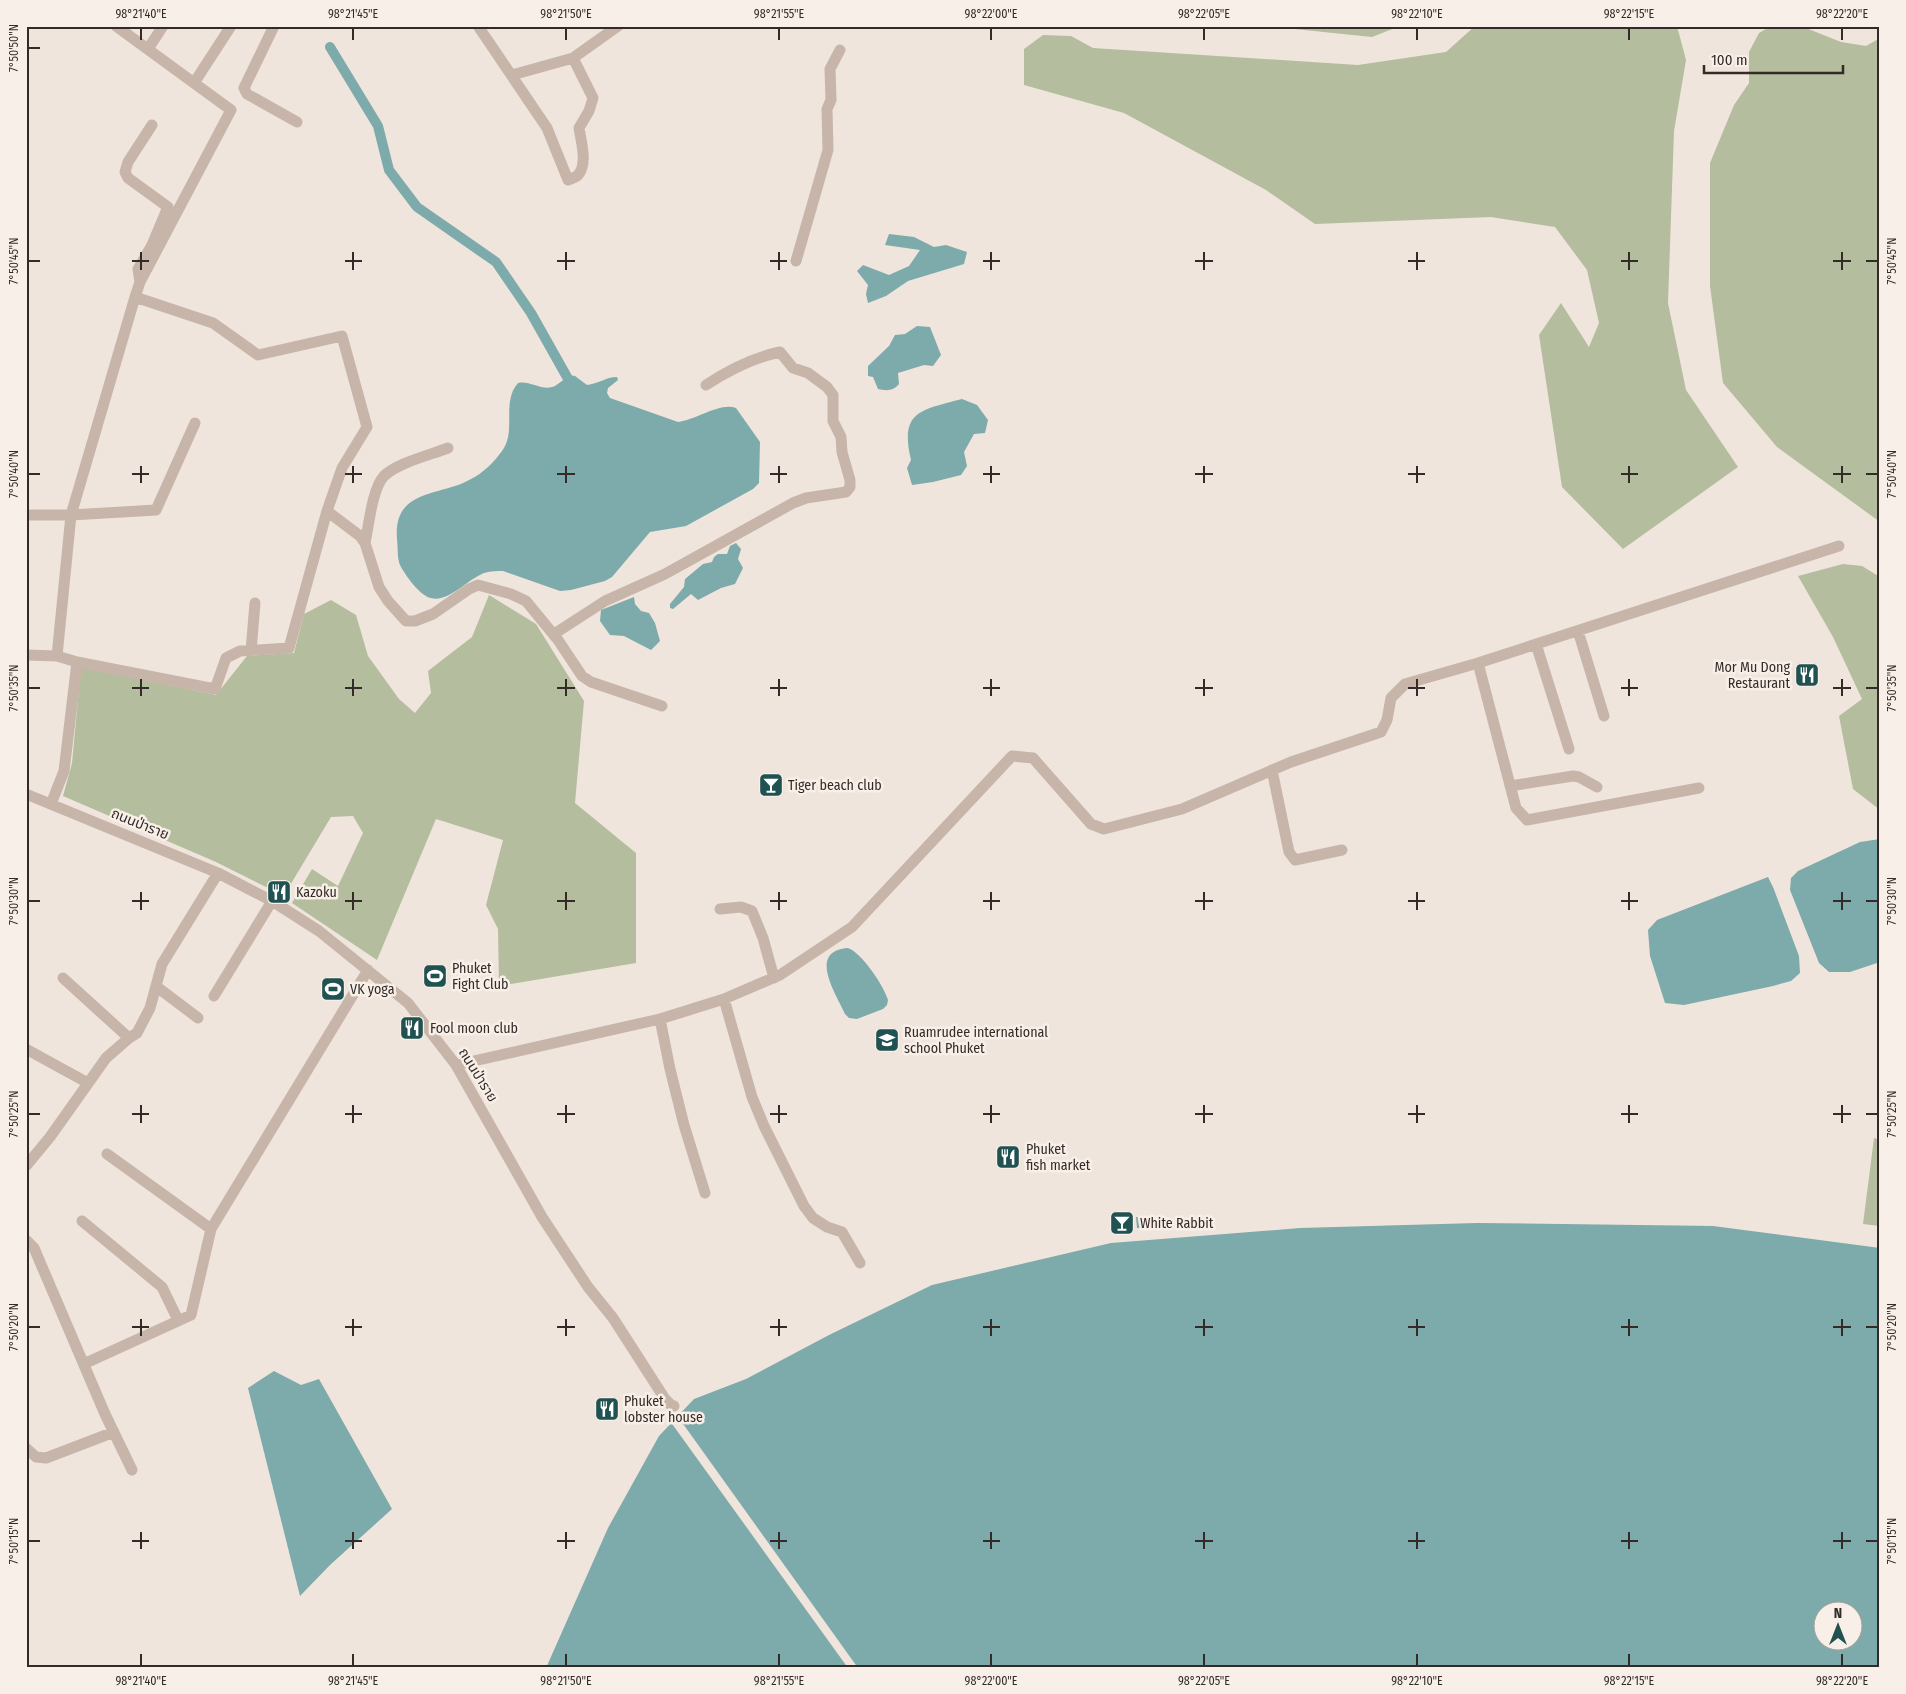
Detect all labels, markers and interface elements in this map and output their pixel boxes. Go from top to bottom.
text: 98°21'40"E [115,7,167,21]
text: 98°21'45"E [328,7,378,21]
text: 98°21'50"E [540,7,592,21]
text: 98°21'55"E [754,7,805,21]
text: 98°22'00"E [965,7,1018,21]
text: 98°22'05"E [1178,7,1230,21]
text: 98°22'10"E [1391,7,1443,21]
text: 98°22'15"E [1604,7,1655,21]
text: 98°22'20"E [1816,7,1868,21]
text: 7°50'50"N [7,24,21,72]
scale bar [1704,42,1842,74]
text: 100 m [1711,51,1748,69]
text: 7°50'45"N [7,238,21,284]
text: 7°50'45"N [1885,238,1899,284]
text: 7°50'40"N [7,450,21,498]
text: 7°50'40"N [1885,450,1899,498]
place label: Mor Mu Dong Restaurant [1714,659,1790,692]
restaurant icon: Mor Mu Dong Restaurant [1794,662,1820,688]
text: 7°50'35"N [7,664,21,712]
text: 7°50'35"N [1885,664,1899,712]
bar icon: Tiger beach club [758,772,784,798]
place label: Tiger beach club [788,777,882,794]
street label: ถนนป่าราย [109,805,171,843]
text: 7°50'30"N [7,877,21,925]
text: 7°50'30"N [1885,877,1899,925]
restaurant icon: Kazoku [266,879,292,905]
place label: Kazoku [296,884,337,901]
place label: Phuket Fight Club [452,960,508,993]
sports icon: Phuket Fight Club [422,963,448,989]
sports icon: VK yoga [320,976,346,1002]
place label: VK yoga [350,981,395,998]
restaurant icon: Fool moon club [399,1015,425,1041]
place label: Fool moon club [430,1020,518,1037]
place label: Ruamrudee international school Phuket [904,1024,1048,1057]
school or university icon: Ruamrudee international school Phuket [874,1027,900,1053]
street label: ถนนป่าราย [455,1045,501,1105]
text: 7°50'25"N [7,1091,21,1137]
text: 7°50'25"N [1885,1091,1899,1137]
place label: Phuket fish market [1026,1141,1091,1174]
restaurant icon: Phuket fish market [995,1144,1021,1170]
bar icon: White Rabbit [1109,1210,1135,1236]
place label: White Rabbit [1140,1215,1214,1232]
text: 7°50'20"N [7,1303,21,1351]
text: 7°50'20"N [1885,1303,1899,1351]
place label: Phuket lobster house [624,1393,703,1426]
restaurant icon: Phuket lobster house [594,1396,620,1422]
text: 7°50'15"N [7,1518,21,1564]
text: 7°50'15"N [1885,1518,1899,1564]
north arrow [1814,1602,1864,1652]
text: N [1834,1605,1842,1622]
text: 98°21'40"E [115,1674,167,1688]
text: 98°21'45"E [328,1674,378,1688]
text: 98°21'50"E [540,1674,592,1688]
text: 98°21'55"E [754,1674,805,1688]
text: 98°22'00"E [965,1674,1018,1688]
text: 98°22'05"E [1178,1674,1230,1688]
text: 98°22'10"E [1391,1674,1443,1688]
text: 98°22'15"E [1604,1674,1655,1688]
text: 98°22'20"E [1816,1674,1868,1688]

